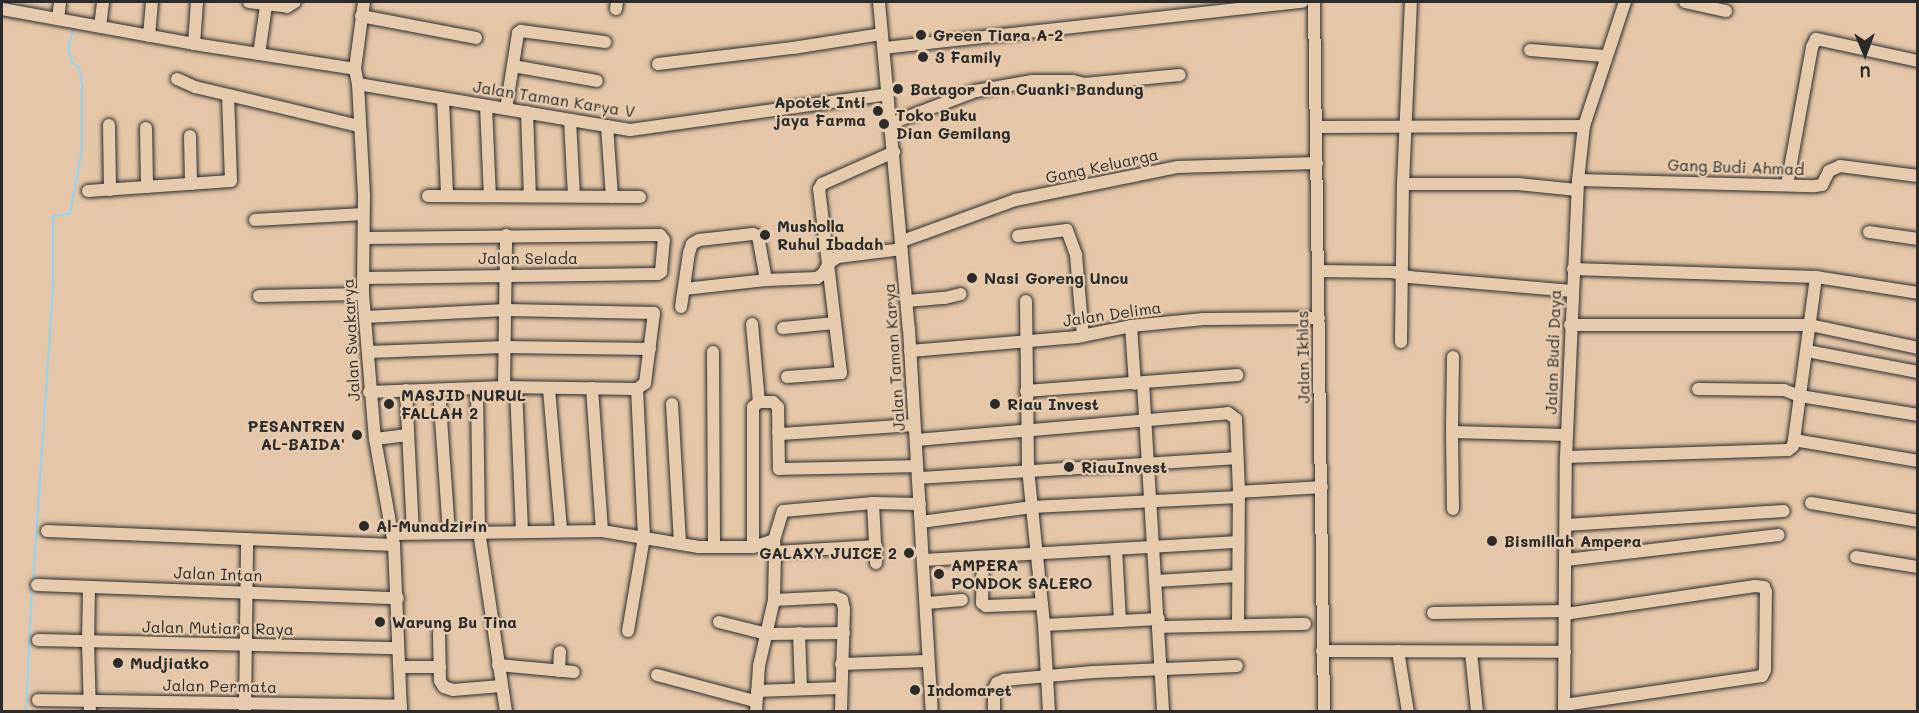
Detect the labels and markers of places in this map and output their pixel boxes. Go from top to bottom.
place label: Green Tiara A-2 [933,25,1063,45]
marker: Green Tiara A-2 [914,28,928,42]
place label: 3 Family [935,47,1002,67]
marker: 3 Family [916,50,930,64]
place label: Batagor dan Cuanki Bandung [910,79,1143,99]
marker: Batagor dan Cuanki Bandung [891,82,905,96]
place label: Apotek Inti jaya Farma [774,92,866,130]
marker: Apotek Inti jaya Farma [871,104,885,118]
place label: Toko Buku Dian Gemilang [896,105,1010,143]
marker: Toko Buku Dian Gemilang [877,117,891,131]
place label: Musholla Ruhul Ibadah [777,216,883,254]
marker: Musholla Ruhul Ibadah [758,228,772,242]
place label: Nasi Goreng Uncu [984,268,1129,288]
marker: Nasi Goreng Uncu [965,271,979,285]
place label: MASJID NURUL FALLAH 2 [401,385,526,423]
place label: Riau Invest [1007,394,1099,414]
marker: MASJID NURUL FALLAH 2 [382,397,396,411]
marker: Riau Invest [988,397,1002,411]
place label: PESANTREN AL-BAIDA' [248,416,345,454]
marker: PESANTREN AL-BAIDA' [350,428,364,442]
place label: RiauInvest [1081,457,1167,477]
marker: RiauInvest [1062,460,1076,474]
place label: Al-Munadzirin [376,516,487,536]
marker: Al-Munadzirin [357,519,371,533]
place label: Bismillah Ampera [1504,531,1642,551]
marker: Bismillah Ampera [1485,534,1499,548]
place label: GALAXY JUICE 2 [759,543,897,563]
marker: GALAXY JUICE 2 [902,546,916,560]
place label: AMPERA PONDOK SALERO [951,555,1093,593]
marker: AMPERA PONDOK SALERO [932,567,946,581]
place label: Warung Bu Tina [392,612,517,632]
marker: Warung Bu Tina [373,615,387,629]
place label: Mudjiatko [130,653,209,673]
marker: Mudjiatko [111,656,125,670]
place label: Indomaret [927,680,1012,700]
marker: Indomaret [908,683,922,697]

